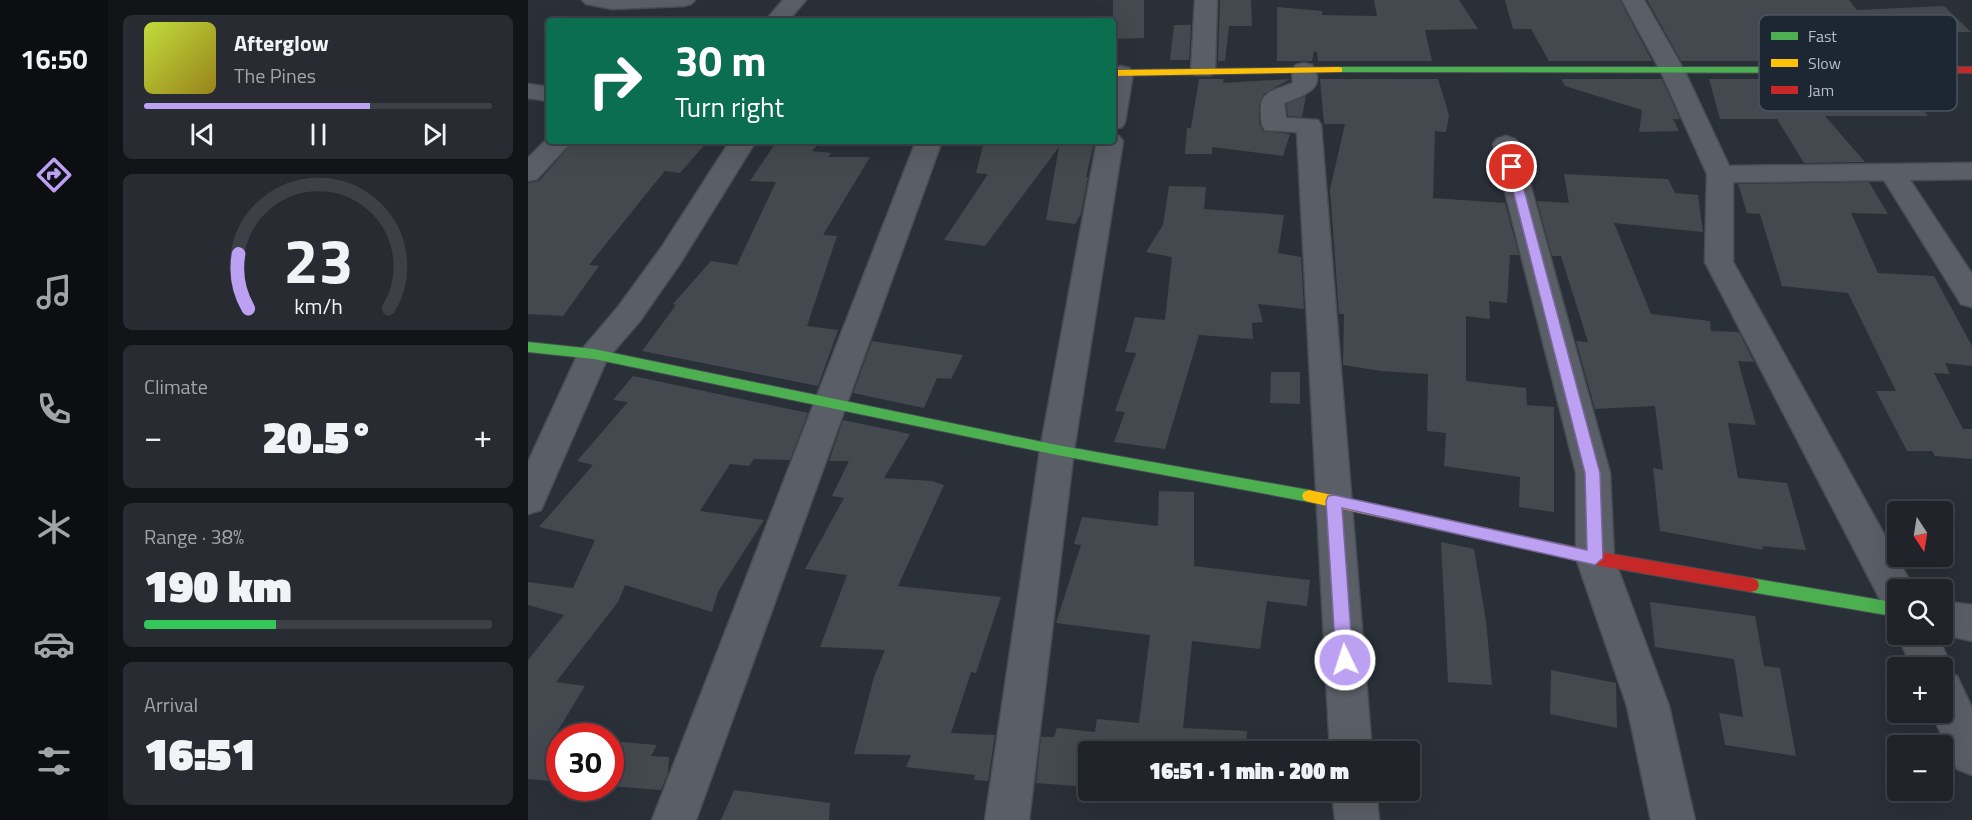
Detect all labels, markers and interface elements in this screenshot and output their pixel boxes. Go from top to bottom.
legend [1759,15,1957,111]
text: Fast [1808,24,1837,48]
text: Afterglow [234,26,329,60]
text: 30 m [675,28,767,92]
text: 16:50 [20,38,88,79]
icon: right [576,42,654,120]
text: Slow [1808,51,1841,75]
text: The Pines [234,60,316,91]
text: Jam [1808,78,1834,102]
text: Turn right [675,86,784,127]
icon: previous [186,118,219,151]
icon: pause [302,118,335,151]
icon: next [418,118,451,151]
pin [1486,141,1537,192]
icon: arrive [1495,150,1528,183]
icon: directions [33,154,75,196]
text: 23 [283,212,353,307]
icon: music [33,271,75,313]
text: km/h [294,290,342,322]
text: Climate [144,371,208,402]
icon: phone [33,388,75,430]
text: 20.5° [262,402,374,470]
text: − [144,411,162,461]
text: + [474,411,492,461]
north arrow [1887,501,1953,567]
map controls [1887,501,1953,801]
icon: climate [33,506,75,548]
text: Range · 38% [144,521,244,552]
text: 190 km [144,551,292,619]
button: search [1887,579,1953,645]
icon: car [33,623,75,665]
position arrow [1313,628,1377,692]
button: + [1887,657,1953,723]
text: Arrival [144,689,198,720]
text: 16:51 [144,719,256,787]
speed limit sign: 30 [546,723,624,801]
button: − [1887,735,1953,801]
icon: filters [33,740,75,782]
text: 16:51 · 1 min · 200 m [1149,754,1349,788]

